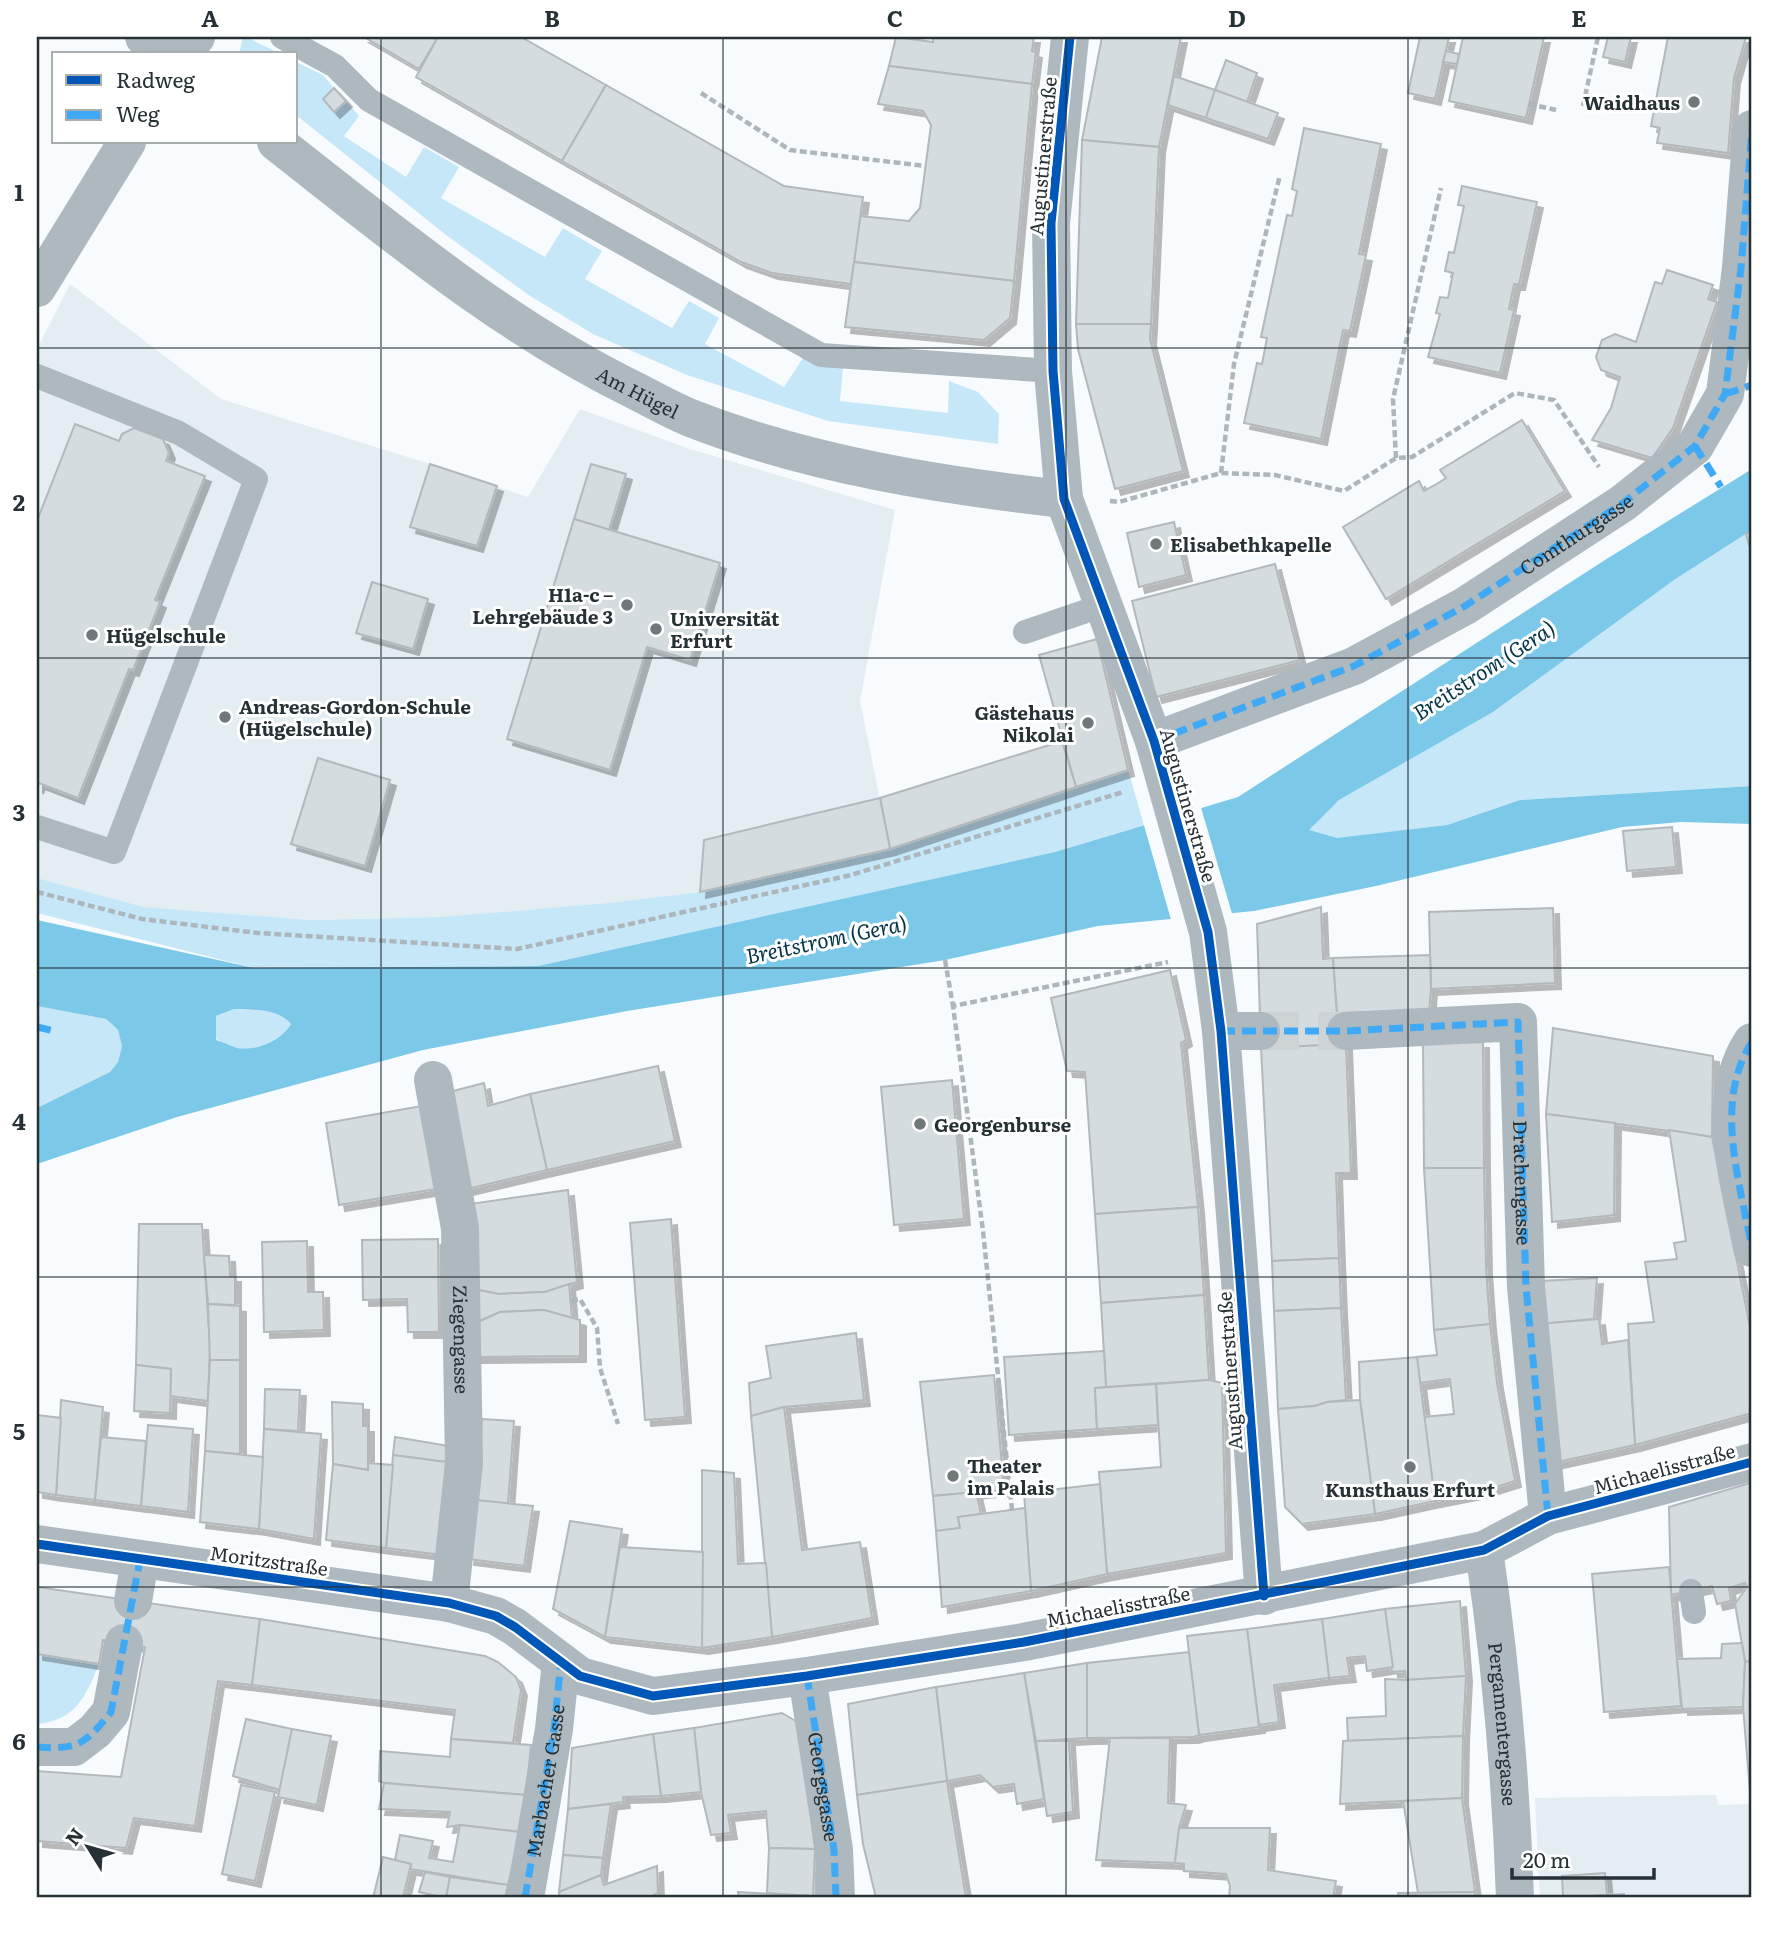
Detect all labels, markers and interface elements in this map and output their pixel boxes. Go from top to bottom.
text: A [201,0,219,34]
text: B [544,0,560,34]
text: C [887,0,903,34]
text: D [1228,0,1246,34]
text: E [1571,0,1587,34]
legend [52,52,298,144]
text: Radweg [116,63,195,94]
street label: Augustinerstraße [1021,75,1063,236]
place label: Waidhaus [1583,88,1680,116]
marker: Waidhaus [1686,94,1702,110]
text: Weg [116,97,160,128]
text: 1 [14,174,24,208]
street label: Am Hügel [592,359,684,425]
text: 2 [13,484,25,518]
street label: Comthurgasse [1513,486,1639,581]
place label: Elisabethkapelle [1170,530,1332,558]
marker: Elisabethkapelle [1148,536,1164,552]
place label: H1a-c – Lehrgebäude 3 [472,580,613,630]
marker: H1a-c – Lehrgebäude 3 [619,597,635,613]
place label: Universität Erfurt [670,604,780,654]
water label: Breitstrom (Gera) [1406,611,1560,727]
place label: Hügelschule [106,621,226,649]
marker: Universität Erfurt [648,621,664,637]
marker: Hügelschule [84,627,100,643]
place label: Andreas-Gordon-Schule (Hügelschule) [239,692,471,742]
place label: Gästehaus Nikolai [974,698,1074,748]
marker: Andreas-Gordon-Schule (Hügelschule) [217,709,233,725]
marker: Gästehaus Nikolai [1080,715,1096,731]
street label: Augustinerstraße [1154,725,1224,885]
text: 3 [13,794,25,828]
water label: Breitstrom (Gera) [743,906,909,970]
text: 4 [12,1103,26,1137]
place label: Georgenburse [934,1110,1071,1138]
marker: Georgenburse [912,1116,928,1132]
street label: Drachengasse [1507,1120,1539,1246]
street label: Ziegengasse [447,1285,477,1394]
street label: Augustinerstraße [1209,1291,1249,1451]
text: 5 [13,1413,25,1447]
street label: Michaelisstraße [1590,1436,1738,1500]
place label: Theater im Palais [967,1451,1054,1501]
marker: Kunsthaus Erfurt [1402,1459,1418,1475]
marker: Theater im Palais [945,1468,961,1484]
place label: Kunsthaus Erfurt [1325,1475,1496,1503]
street label: Moritzstraße [208,1538,330,1582]
street label: Michaelisstraße [1044,1578,1192,1634]
street label: Pergamentergasse [1482,1640,1525,1807]
street label: Marbacher Gasse [518,1703,571,1859]
text: 6 [12,1723,26,1757]
street label: Georgsgasse [802,1730,846,1844]
north arrow [52,1812,122,1882]
text: N [58,1821,90,1851]
scale bar [1512,1837,1654,1881]
text: 20 m [1523,1843,1570,1874]

